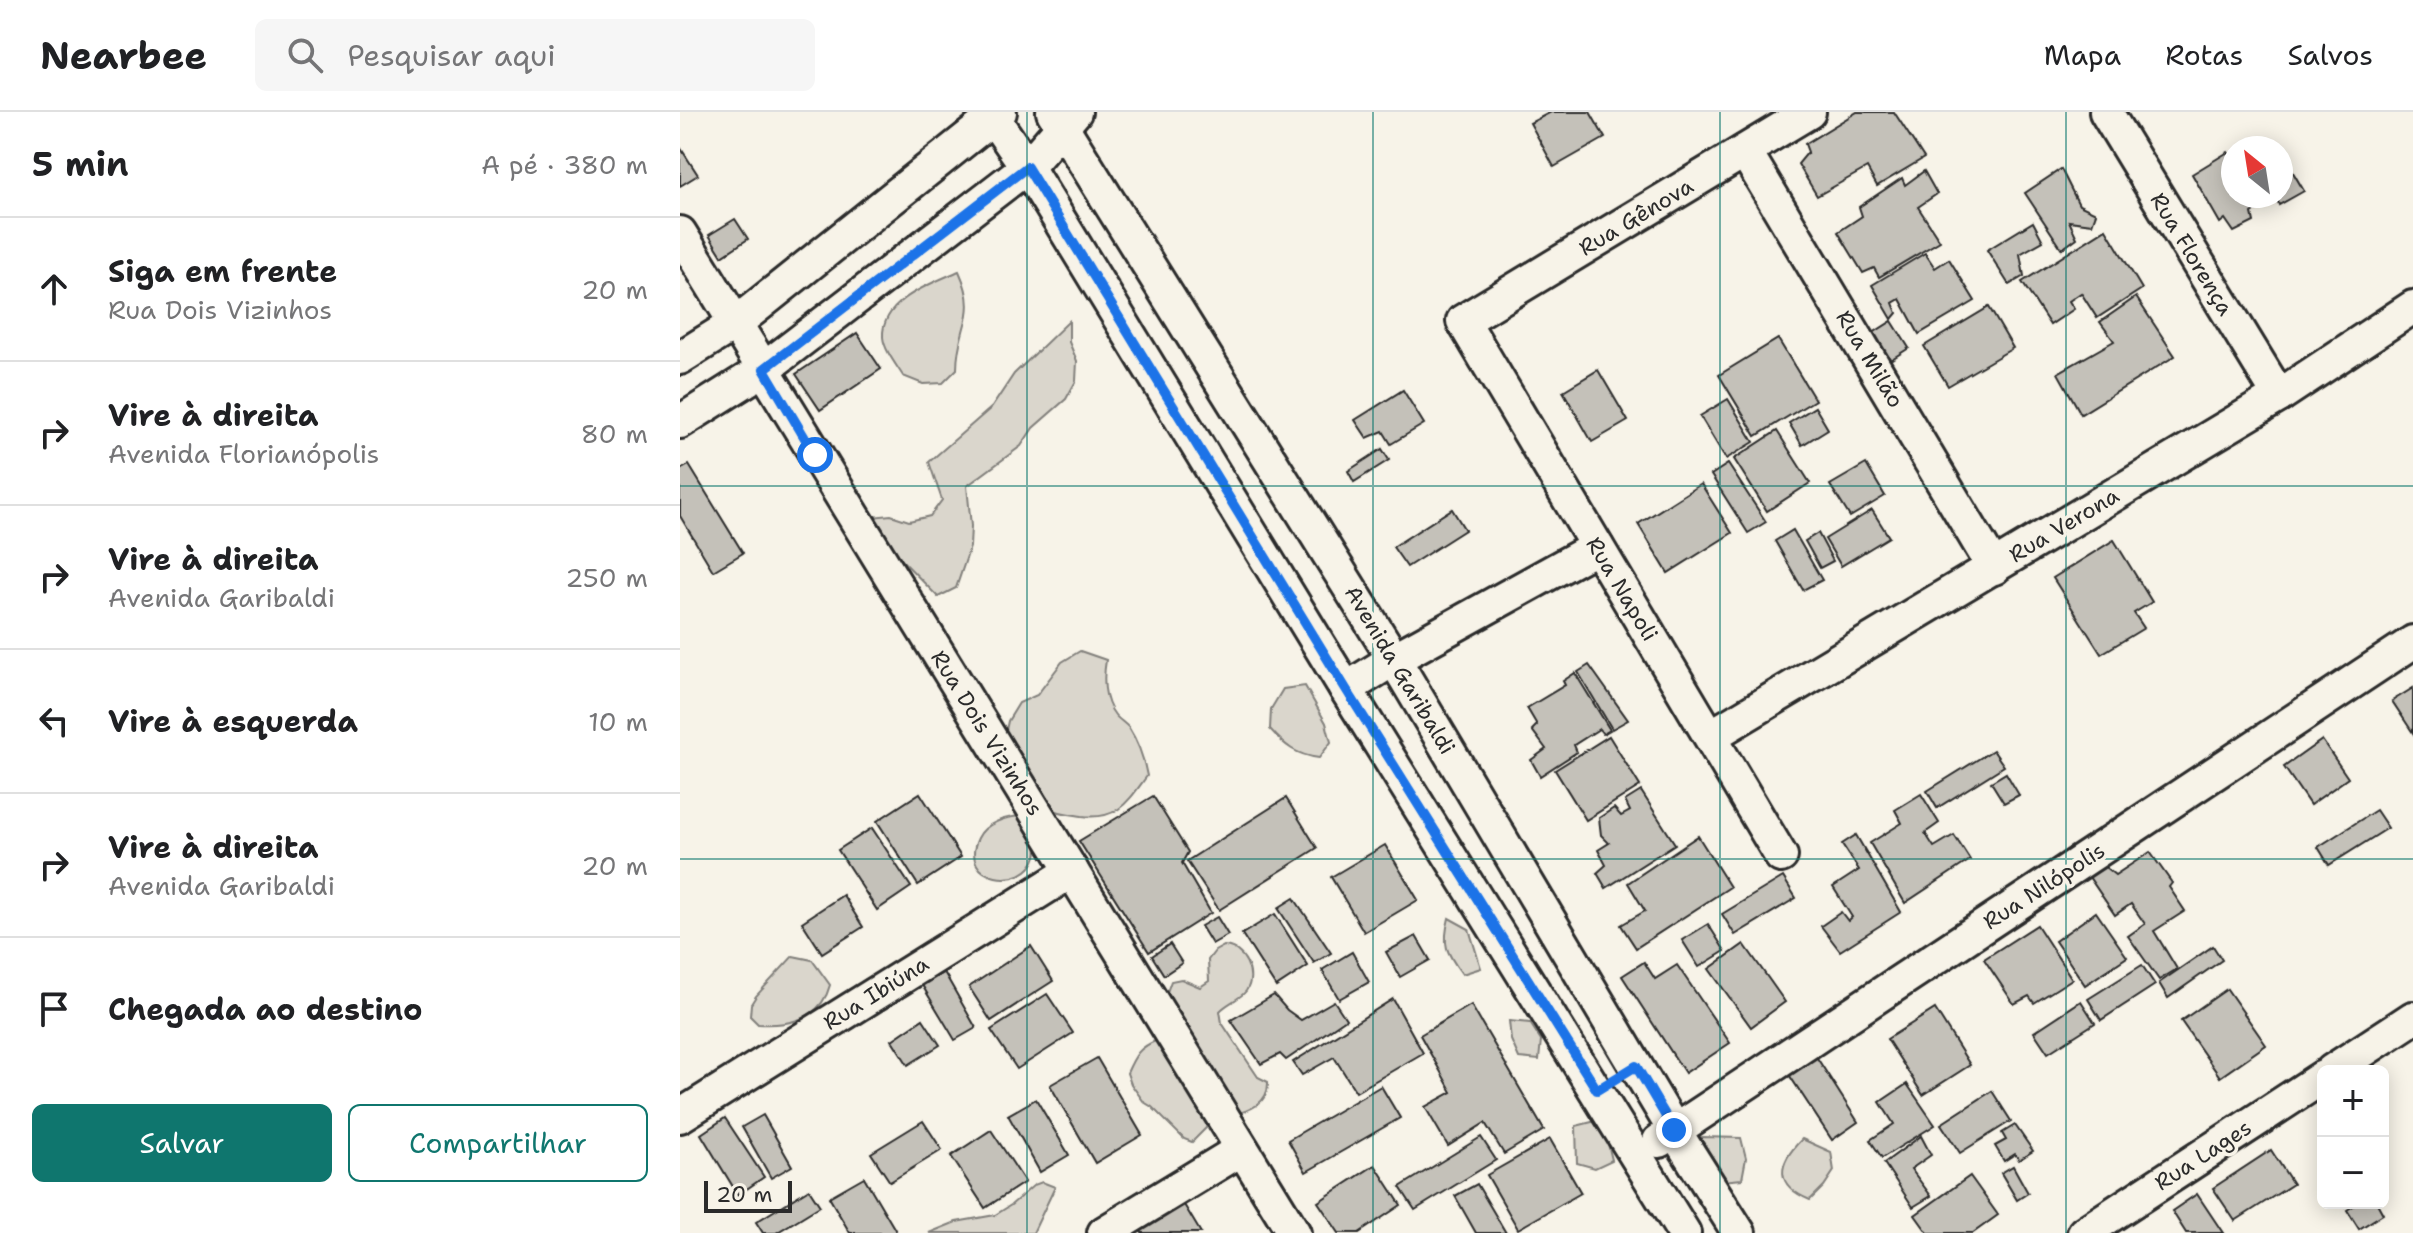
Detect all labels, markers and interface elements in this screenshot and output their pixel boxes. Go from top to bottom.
search box [255,19,815,91]
text: Nearbee [40,30,207,81]
icon: search [283,33,327,77]
text: Pesquisar aqui [347,35,556,76]
text: Mapa [2044,36,2121,74]
text: Rotas [2165,36,2243,74]
text: Salvos [2287,36,2373,74]
north arrow [2221,136,2293,208]
text: 5 min [32,141,129,187]
text: A pé · 380 m [481,147,648,182]
street label: Rua Gênova [1573,171,1699,263]
street label: Rua Florença [2144,187,2240,321]
text: Siga em frente [108,251,337,292]
icon: ahead [32,267,76,311]
text: 20 m [581,272,648,307]
text: Rua Dois Vizinhos [108,292,332,327]
street label: Rua Milão [1830,305,1910,413]
text: Vire à direita [108,395,319,436]
icon: right [32,411,76,455]
text: 80 m [581,416,648,451]
text: Avenida Florianópolis [108,436,379,471]
route start [797,437,833,473]
street label: Rua Verona [2004,481,2125,569]
street label: Rua Napoli [1579,531,1665,647]
text: Vire à direita [108,539,319,580]
icon: right [32,555,76,599]
text: 250 m [565,560,648,595]
text: Avenida Garibaldi [108,580,335,615]
street label: Avenida Garibaldi [1338,580,1462,760]
street label: Rua Dois Vizinhos [924,645,1050,821]
icon: left [32,699,76,743]
text: Vire à esquerda [108,701,358,742]
text: 10 m [588,704,648,739]
text: Vire à direita [108,827,319,868]
street label: Rua Nilópolis [1978,836,2110,936]
icon: right [32,843,76,887]
text: 20 m [581,848,648,883]
text: Avenida Garibaldi [108,868,335,903]
street label: Rua Ibiúna [818,949,934,1037]
icon: arrive [32,987,76,1031]
text: Chegada ao destino [108,989,423,1030]
map controls [2317,1065,2389,1209]
button: + [2317,1065,2389,1137]
button: Salvar [32,1104,332,1182]
button: Compartilhar [348,1104,648,1182]
route end [1656,1112,1692,1148]
street label: Rua Lages [2149,1113,2257,1197]
button: − [2317,1137,2389,1209]
scale bar [704,1177,792,1213]
text: 20 m [716,1180,773,1209]

